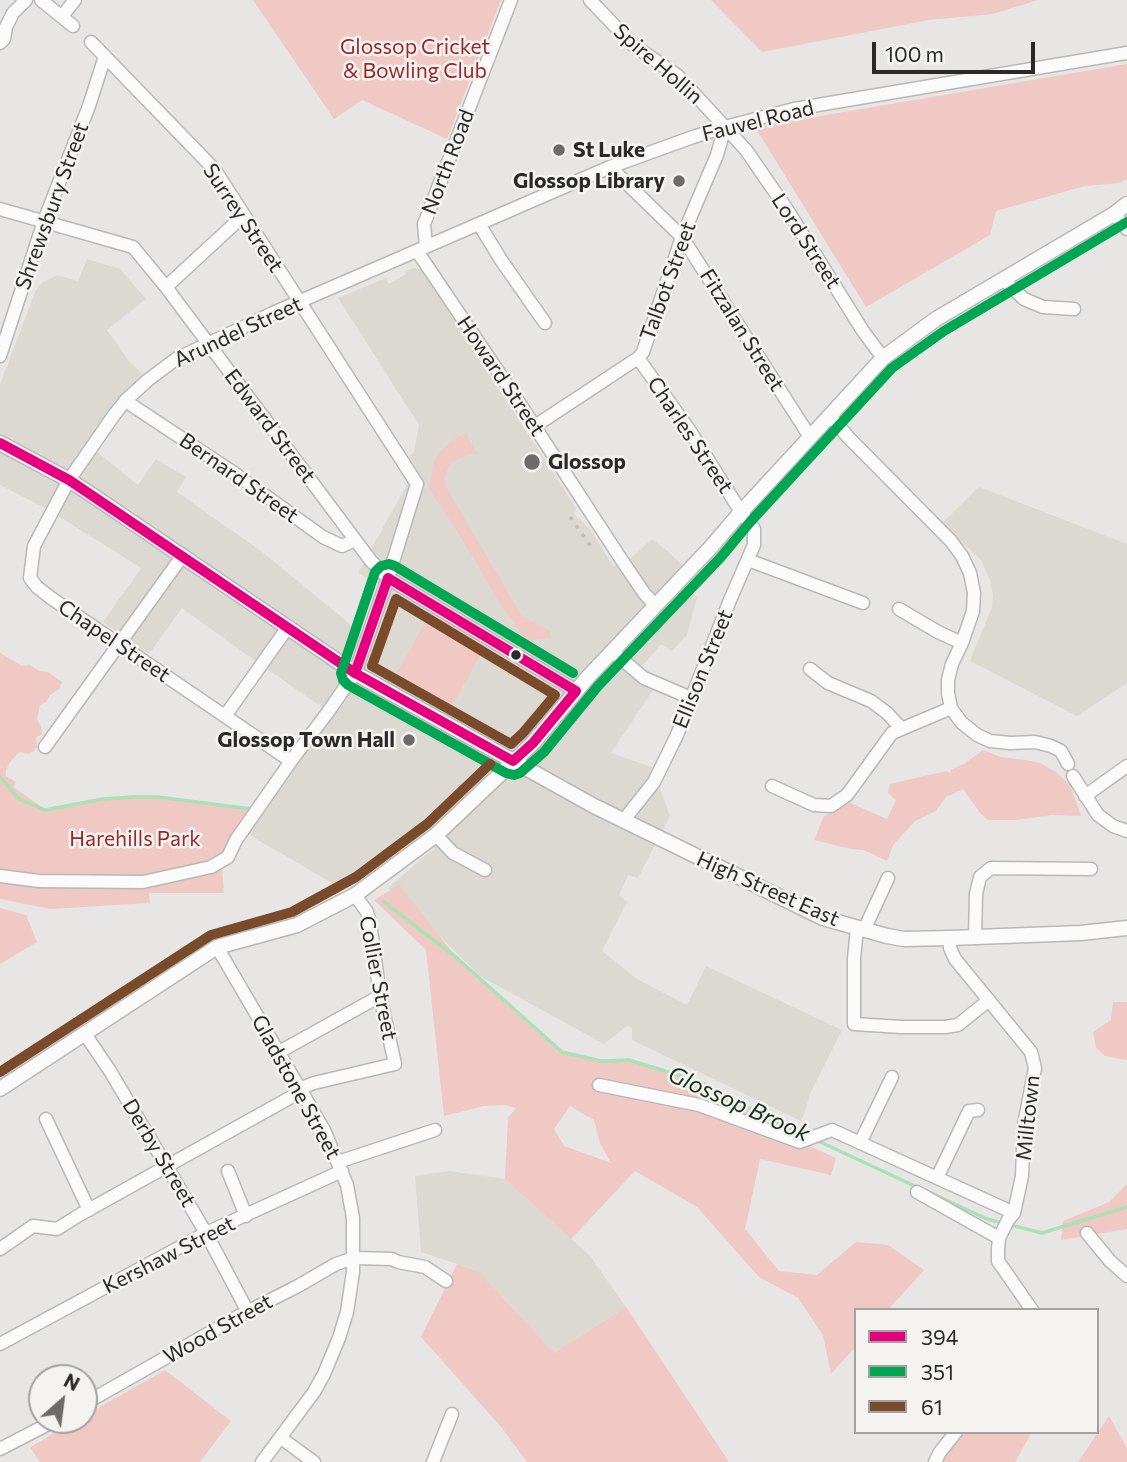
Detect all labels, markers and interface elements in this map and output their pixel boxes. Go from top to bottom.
street label: Spire Hollin [608,19,708,109]
scale bar [875,28,1038,72]
park label: Glossop Cricket & Bowling Club [340,34,490,84]
text: 100 m [885,41,944,66]
street label: Fauvel Road [700,95,816,147]
street label: North Road [416,106,480,218]
street label: Shrewsbury Street [10,119,94,293]
place label: St Luke [573,137,645,163]
marker: St Luke [551,142,567,158]
street label: Surrey Street [197,159,289,277]
place label: Glossop Library [513,168,665,194]
marker: Glossop Library [671,173,687,189]
street label: Lord Street [766,189,846,293]
street label: Talbot Street [635,218,701,344]
street label: Fitzalan Street [694,264,790,396]
street label: Arundel Street [170,291,306,373]
street label: Howard Street [452,311,550,441]
street label: Edward Street [219,364,321,488]
street label: Charles Street [642,372,738,498]
street label: Bernard Street [175,428,303,528]
place label: Glossop [548,449,626,475]
marker: Glossop [522,452,542,472]
street label: Chapel Street [53,594,175,688]
street label: Ellison Street [668,606,738,732]
unlabelled marker [509,648,523,662]
place label: Glossop Town Hall [217,727,395,753]
marker: Glossop Town Hall [401,732,417,748]
park label: Harehills Park [69,826,201,852]
street label: High Street East [693,846,843,932]
street label: Collier Street [354,914,402,1042]
street label: Gladstone Street [246,1011,346,1163]
water label: Glossop Brook [664,1060,814,1148]
street label: Milltown [1011,1074,1045,1162]
street label: Derby Street [117,1095,201,1211]
street label: Kershaw Street [99,1211,239,1299]
street label: Wood Street [159,1289,277,1369]
legend [854,1308,1099,1434]
text: 394 [921,1324,958,1349]
text: 351 [921,1359,954,1384]
north arrow [28,1364,98,1434]
text: N [60,1368,84,1395]
text: 61 [921,1394,943,1419]

